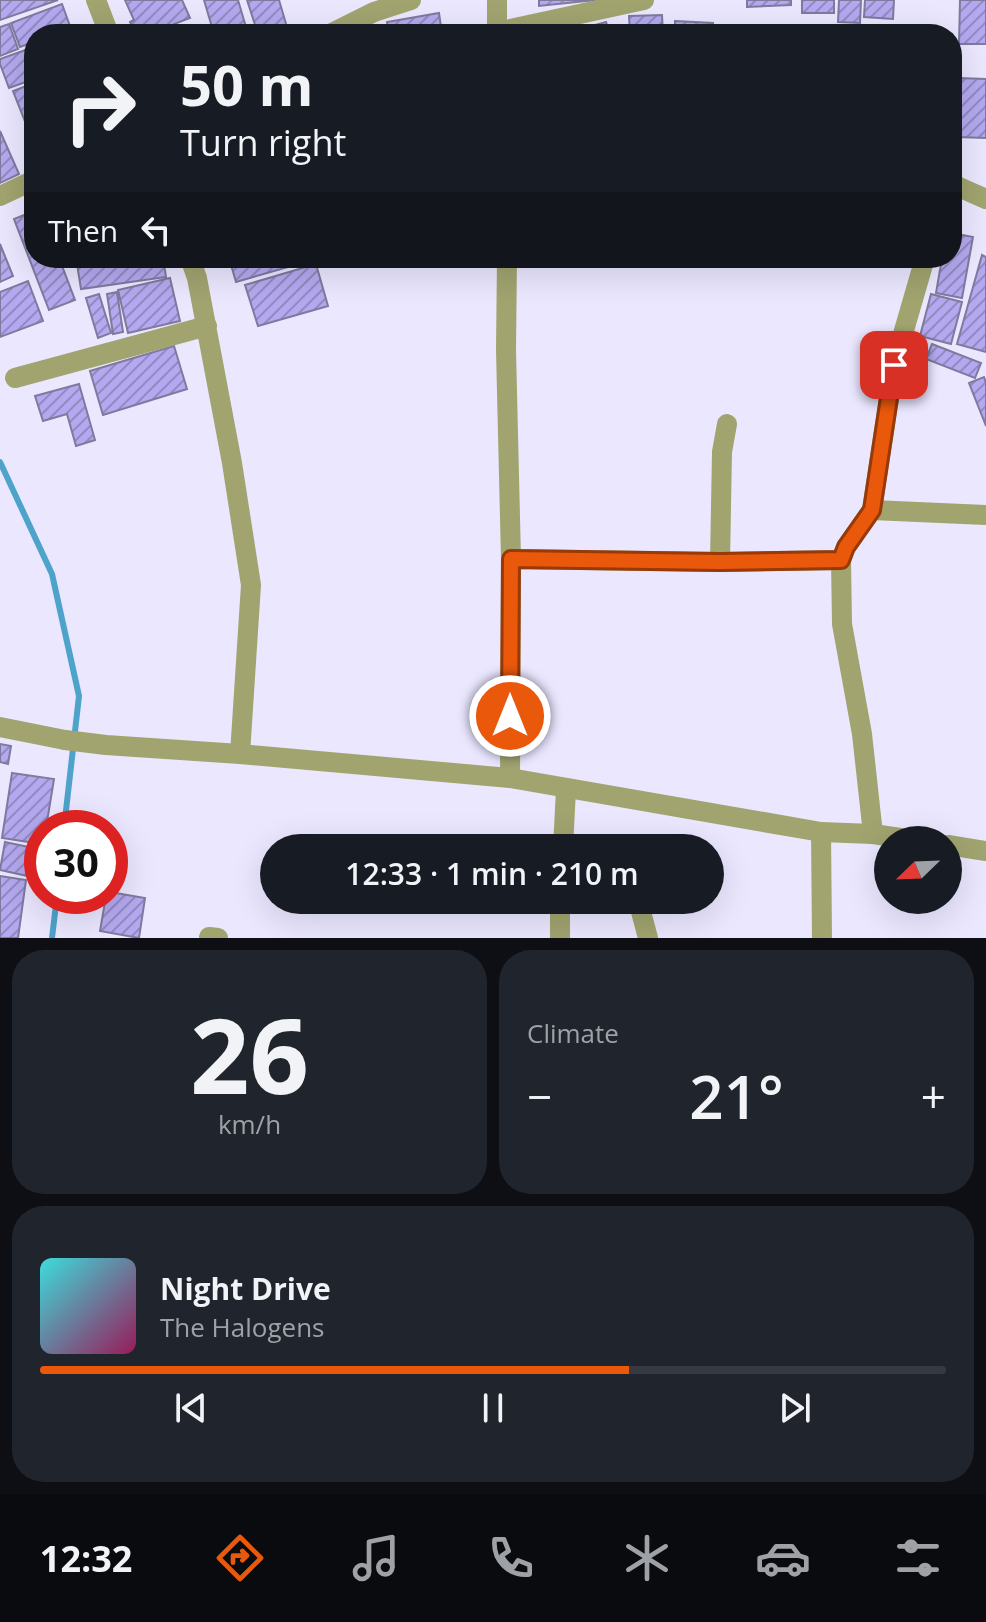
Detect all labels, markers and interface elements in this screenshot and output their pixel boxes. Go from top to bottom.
text: 50 m [180,46,314,122]
icon: right [48,56,152,160]
text: Turn right [180,118,346,167]
icon: left [134,208,178,252]
text: Then [48,210,118,251]
pin [860,331,928,399]
icon: arrive [872,343,916,387]
position arrow [468,674,552,758]
speed limit sign: 30 [24,810,128,914]
north arrow [874,826,962,914]
map controls [874,826,962,914]
text: 12:33 · 1 min · 210 m [345,853,639,894]
text: 26 [190,983,309,1124]
text: Climate [527,1015,619,1051]
text: 21° [689,1055,784,1137]
text: − [527,1066,552,1126]
text: + [921,1066,946,1126]
text: km/h [218,1106,281,1142]
text: Night Drive [160,1268,331,1309]
text: The Halogens [160,1309,325,1345]
icon: previous [169,1386,213,1430]
icon: pause [471,1386,515,1430]
icon: next [773,1386,817,1430]
icon: directions [212,1530,268,1586]
icon: music [348,1530,404,1586]
icon: phone [483,1530,539,1586]
icon: climate [619,1530,675,1586]
icon: car [755,1530,811,1586]
icon: filters [890,1530,946,1586]
text: 12:32 [40,1534,132,1583]

